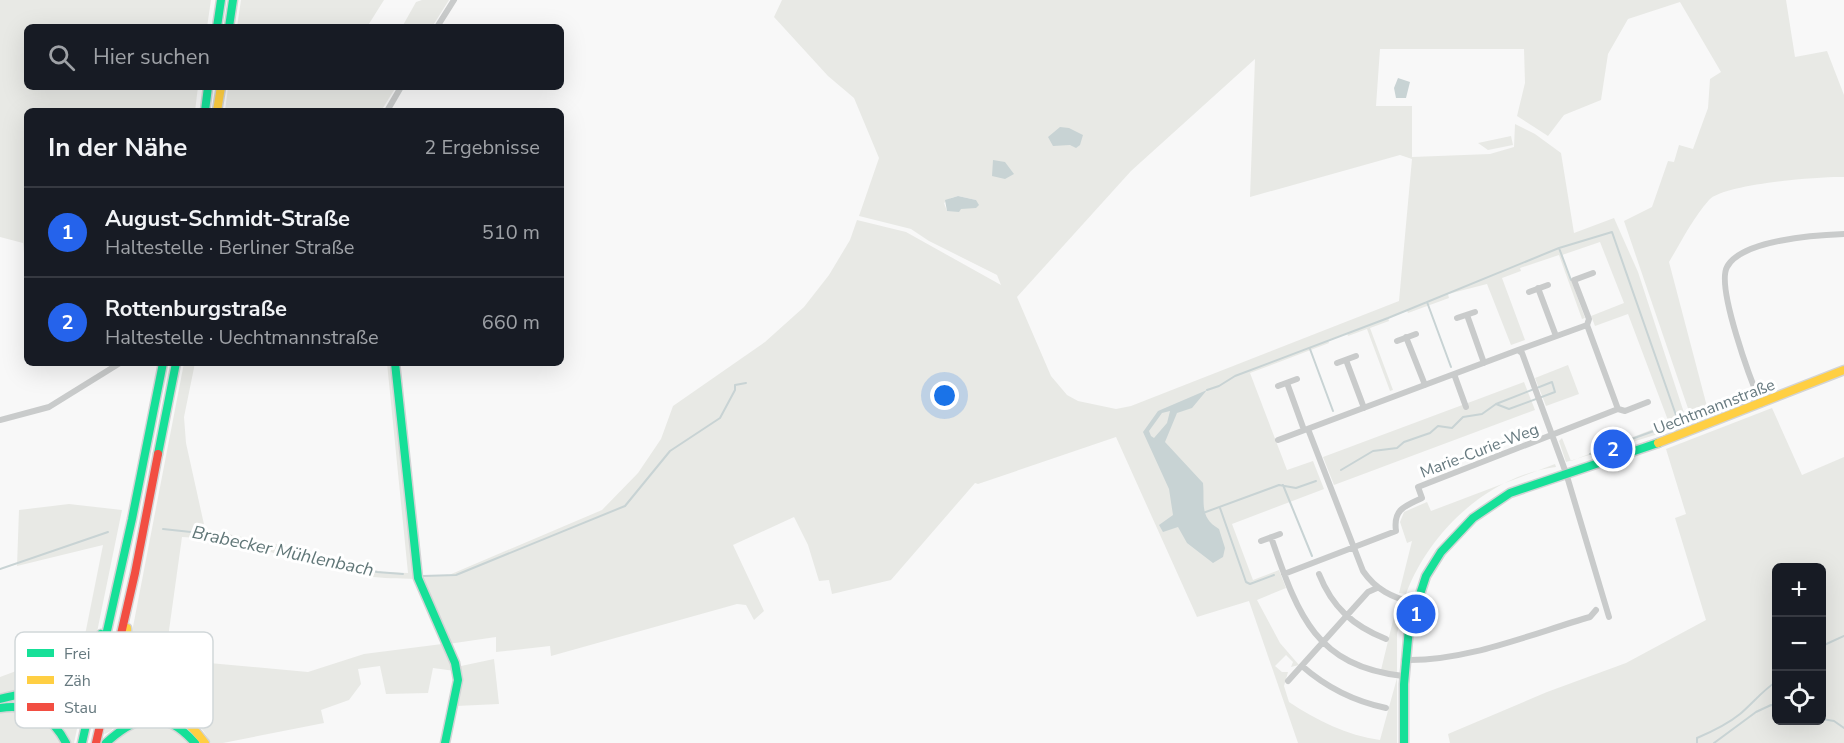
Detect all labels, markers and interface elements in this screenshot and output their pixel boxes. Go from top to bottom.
search box [24,24,564,90]
icon: search [45,41,78,74]
text: Hier suchen [93,42,210,72]
text: In der Nähe [48,130,187,165]
text: 2 Ergebnisse [424,134,540,161]
text: August-Schmidt-Straße [105,204,350,234]
text: 1 [62,219,74,246]
text: 510 m [482,219,540,246]
text: Haltestelle · Berliner Straße [105,234,354,261]
text: Rottenburgstraße [105,294,287,324]
text: 2 [62,309,74,336]
text: 660 m [482,309,540,336]
text: Haltestelle · Uechtmannstraße [105,324,379,351]
street label: Uechtmannstraße [1651,374,1778,440]
your location [930,381,959,410]
street label: Marie-Curie-Weg [1417,418,1542,484]
pin: 2 [1594,426,1632,472]
water label: Brabecker Mühlenbach [190,520,376,582]
map controls [1772,563,1826,725]
button: + [1772,563,1826,617]
pin: 1 [1396,592,1436,636]
button: − [1772,617,1826,671]
legend [15,632,213,728]
text: Frei [64,643,90,665]
text: Zäh [64,670,91,692]
button: locate [1772,671,1826,725]
text: Stau [64,697,97,719]

